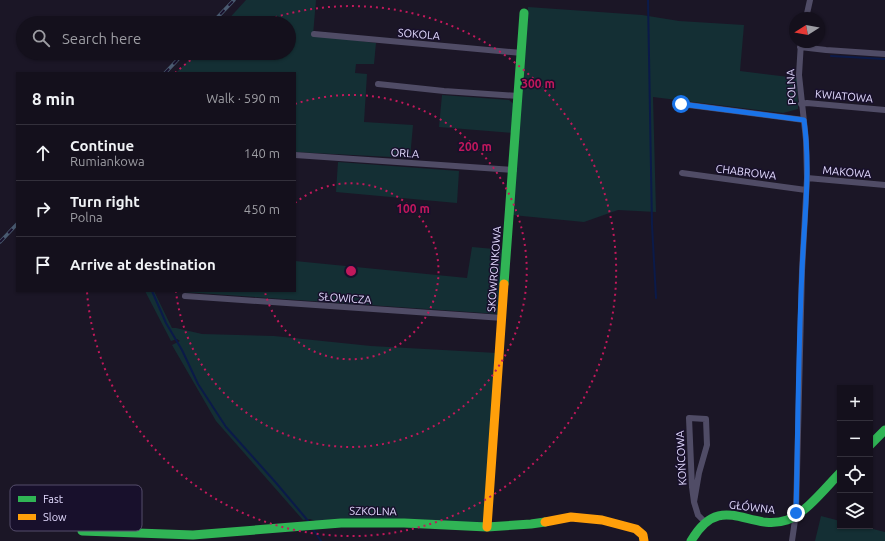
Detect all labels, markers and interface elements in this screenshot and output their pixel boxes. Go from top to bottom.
north arrow [789,12,825,48]
search box [16,16,296,60]
street label: SOKOLA [397,26,441,42]
icon: search [30,27,52,49]
text: Search here [62,30,141,47]
street label: POLNA [784,68,798,105]
text: 300 m [521,77,555,90]
street label: KWIATOWA [815,87,874,105]
text: 8 min [32,89,75,108]
text: Walk · 590 m [206,91,280,105]
route start [672,95,690,113]
text: Continue [70,137,134,154]
text: 200 m [458,140,492,153]
icon: ahead [32,142,54,164]
text: 140 m [244,146,280,160]
street label: ORLA [390,146,420,160]
text: Rumiankowa [70,154,145,168]
street label: CHABROWA [715,162,778,182]
street label: MAKOWA [822,164,873,180]
text: Turn right [70,193,140,210]
icon: right [32,198,54,220]
text: 450 m [244,202,280,216]
text: 100 m [396,202,430,215]
text: Polna [70,210,103,224]
street label: SKOWRONKOWA [485,225,503,312]
icon: arrive [32,254,54,276]
text: Arrive at destination [70,256,216,273]
centre of rings [344,264,358,278]
street label: SŁOWICZA [318,290,373,306]
map controls [837,385,873,529]
button: + [837,385,873,421]
button: − [837,421,873,457]
street label: KOŃCOWA [673,429,688,486]
button: locate [837,457,873,493]
legend [10,485,142,531]
text: Fast [43,493,64,505]
button: layers [837,493,873,529]
street label: GŁÓWNA [728,497,777,516]
route end [787,504,805,522]
street label: SZKOLNA [349,505,398,517]
text: Slow [43,511,67,523]

